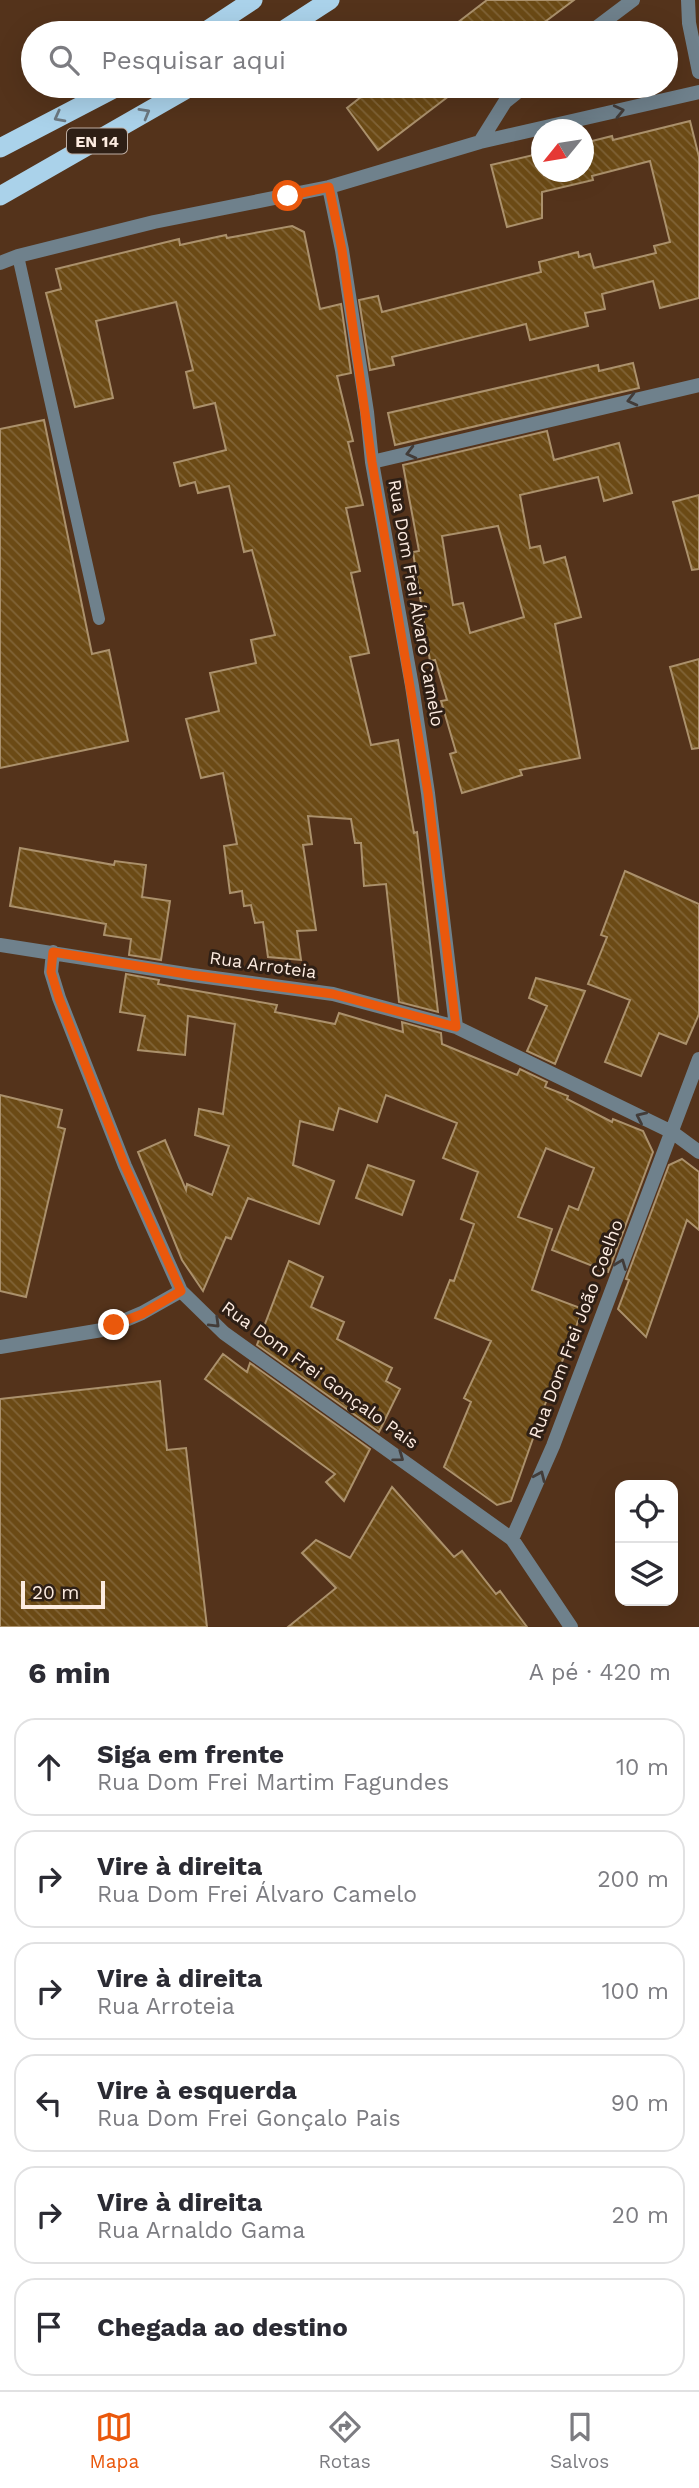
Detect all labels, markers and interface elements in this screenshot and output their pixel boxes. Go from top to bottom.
search box [21,21,678,98]
icon: search [45,41,83,79]
text: Pesquisar aqui [101,45,286,75]
one-way arrow [612,104,624,119]
one-way arrow [54,109,67,122]
one-way arrow [137,109,150,122]
north arrow [531,119,594,182]
road number: EN 14 [67,128,127,154]
route start [272,180,303,211]
one-way arrow [627,392,639,406]
one-way arrow [405,445,417,459]
street label: Rua Dom Frei Álvaro Camelo [384,478,449,728]
street label: Rua Arroteia [208,947,318,982]
one-way arrow [636,1111,648,1125]
street label: Rua Dom Frei João Coelho [524,1216,627,1441]
one-way arrow [613,1258,627,1271]
street label: Rua Dom Frei Gonçalo Pais [218,1296,423,1453]
route end [98,1309,129,1340]
one-way arrow [206,1315,219,1328]
one-way arrow [391,1449,404,1461]
one-way arrow [532,1471,546,1484]
map controls [615,1480,678,1606]
button: locate [615,1480,678,1543]
button: layers [615,1543,678,1606]
scale bar [21,1578,105,1610]
text: 20 m [32,1581,79,1604]
text: 6 min [28,1655,111,1690]
text: A pé · 420 m [529,1659,671,1686]
text: Siga em frente [97,1739,284,1769]
icon: ahead [30,1748,68,1786]
text: 10 m [616,1754,669,1781]
text: Rua Dom Frei Martim Fagundes [97,1769,449,1796]
text: Vire à direita [97,1851,262,1881]
icon: right [30,1860,68,1898]
text: 200 m [597,1866,669,1893]
text: Rua Dom Frei Álvaro Camelo [97,1881,417,1908]
text: Vire à direita [97,1963,262,1993]
icon: right [30,1972,68,2010]
text: 100 m [602,1978,669,2005]
text: Rua Arroteia [97,1993,235,2020]
text: Vire à esquerda [97,2075,297,2105]
icon: left [30,2084,68,2122]
text: 90 m [611,2090,669,2117]
text: Rua Dom Frei Gonçalo Pais [97,2105,401,2132]
text: Vire à direita [97,2187,262,2217]
icon: right [30,2196,68,2234]
text: 20 m [612,2202,669,2229]
text: Rua Arnaldo Gama [97,2217,305,2244]
icon: arrive [30,2308,68,2346]
text: Chegada ao destino [97,2312,348,2342]
tab: Mapa [90,2408,139,2473]
tab: Rotas [318,2408,371,2473]
tab: Salvos [550,2408,609,2473]

